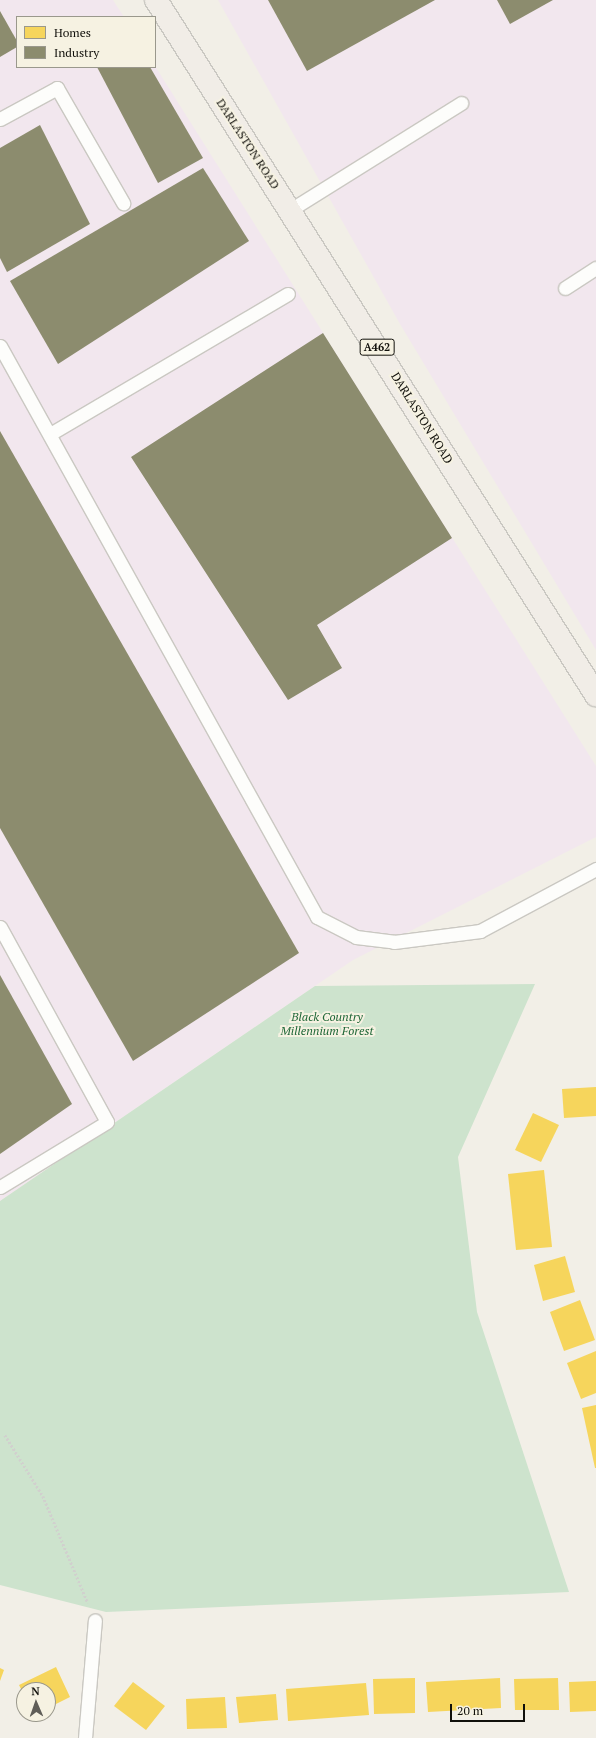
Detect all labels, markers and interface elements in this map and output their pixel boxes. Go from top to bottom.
legend [16,16,156,68]
text: Homes [54,25,91,40]
text: Industry [54,45,99,60]
street label: DARLASTON ROAD [213,96,283,192]
road number: A462 [359,338,395,356]
street label: DARLASTON ROAD [388,370,456,466]
park label: Black Country Millennium Forest [281,1010,373,1038]
north arrow [16,1682,56,1722]
text: N [31,1684,40,1698]
scale bar [452,1696,527,1722]
text: 20 m [457,1703,483,1718]

